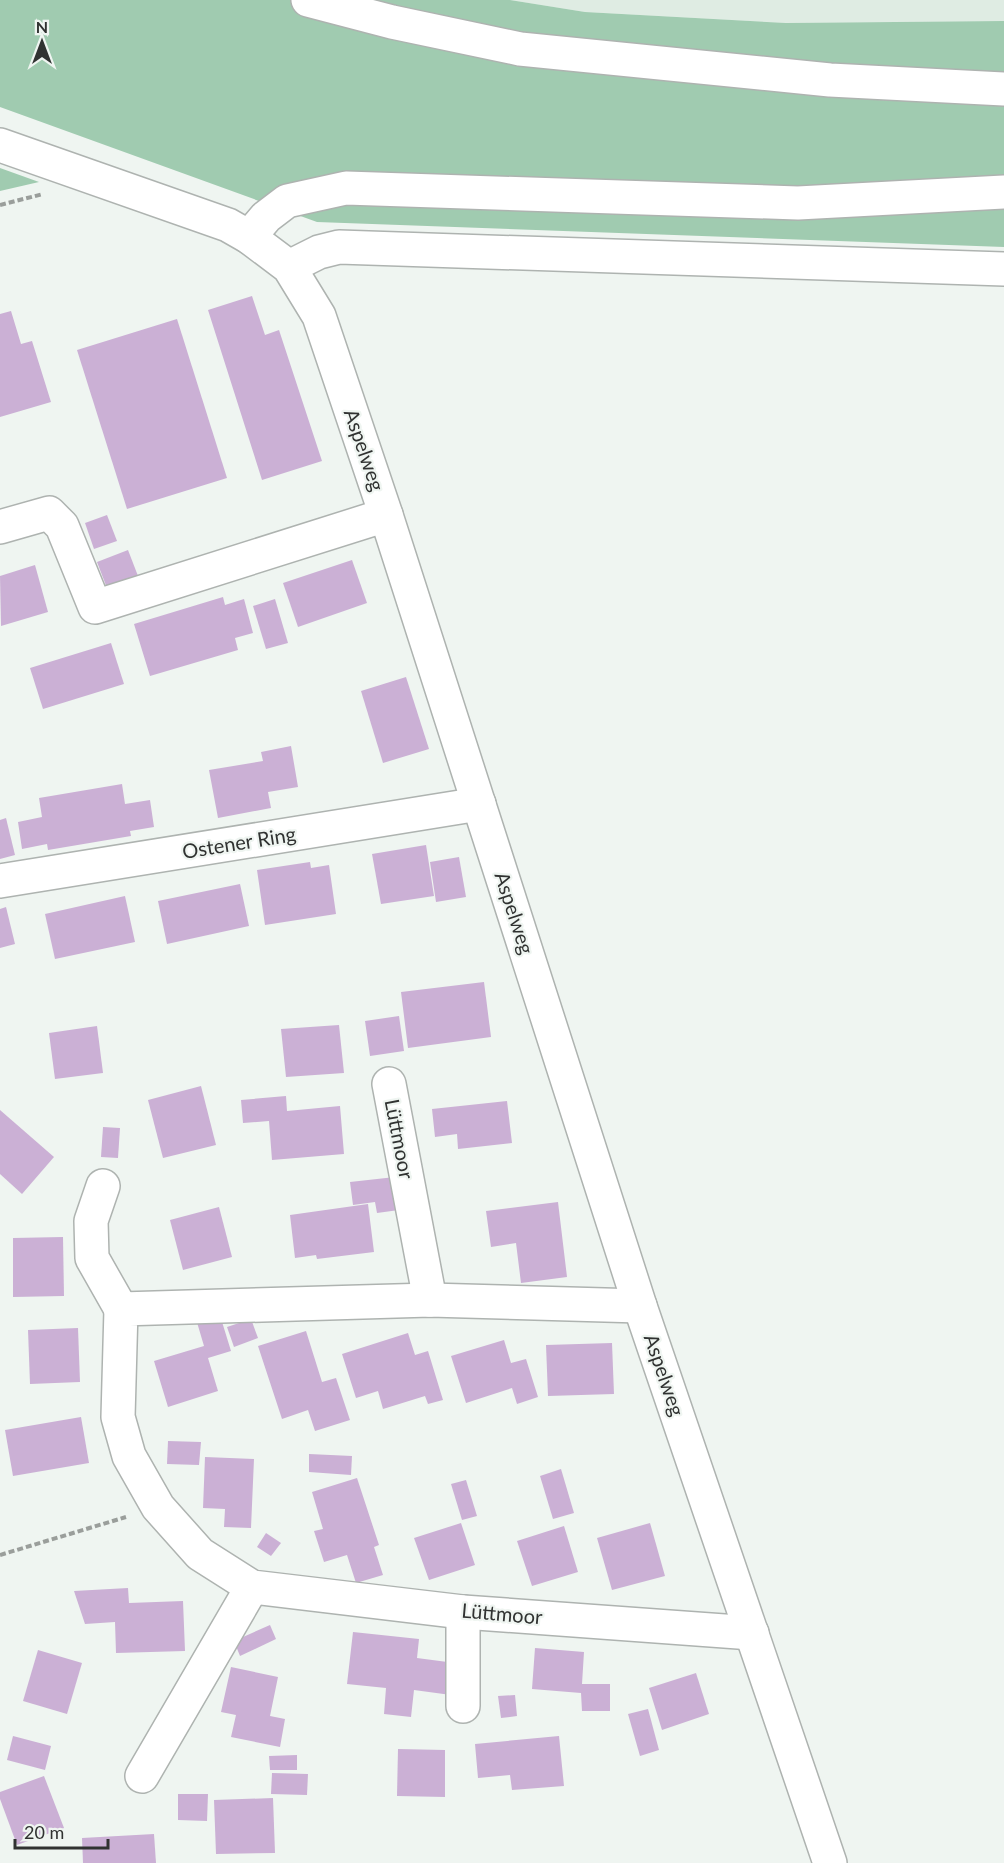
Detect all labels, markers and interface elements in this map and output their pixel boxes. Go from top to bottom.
north arrow [12,12,72,72]
text: N [36,17,48,36]
street label: Aspelweg [340,405,390,494]
street label: Ostener Ring [180,821,297,863]
street label: Aspelweg [490,868,540,957]
street label: Lüttmoor [380,1097,420,1182]
street label: Aspelweg [640,1330,690,1419]
street label: Lüttmoor [461,1598,544,1629]
scale bar [15,1812,108,1850]
text: 20 m [24,1821,64,1843]

